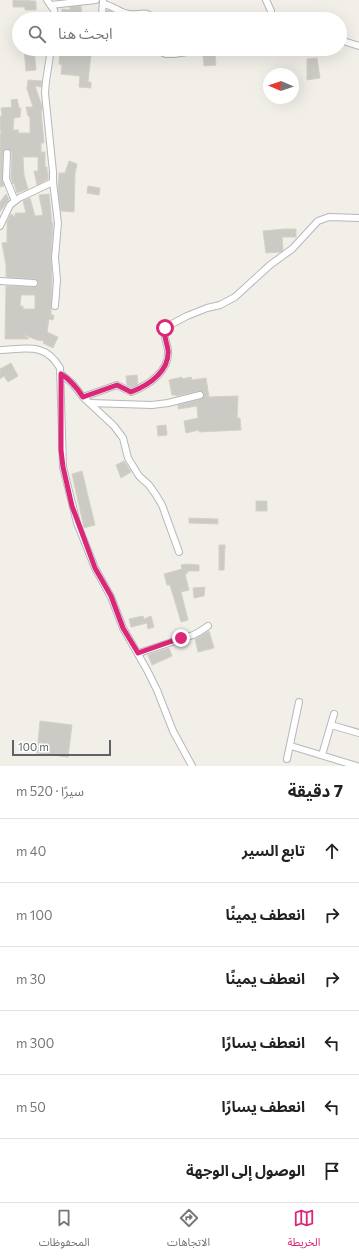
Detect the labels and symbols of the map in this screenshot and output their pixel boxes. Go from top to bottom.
north arrow [263,68,299,104]
route start [156,319,174,337]
route end [172,629,190,647]
scale bar [12,738,111,757]

